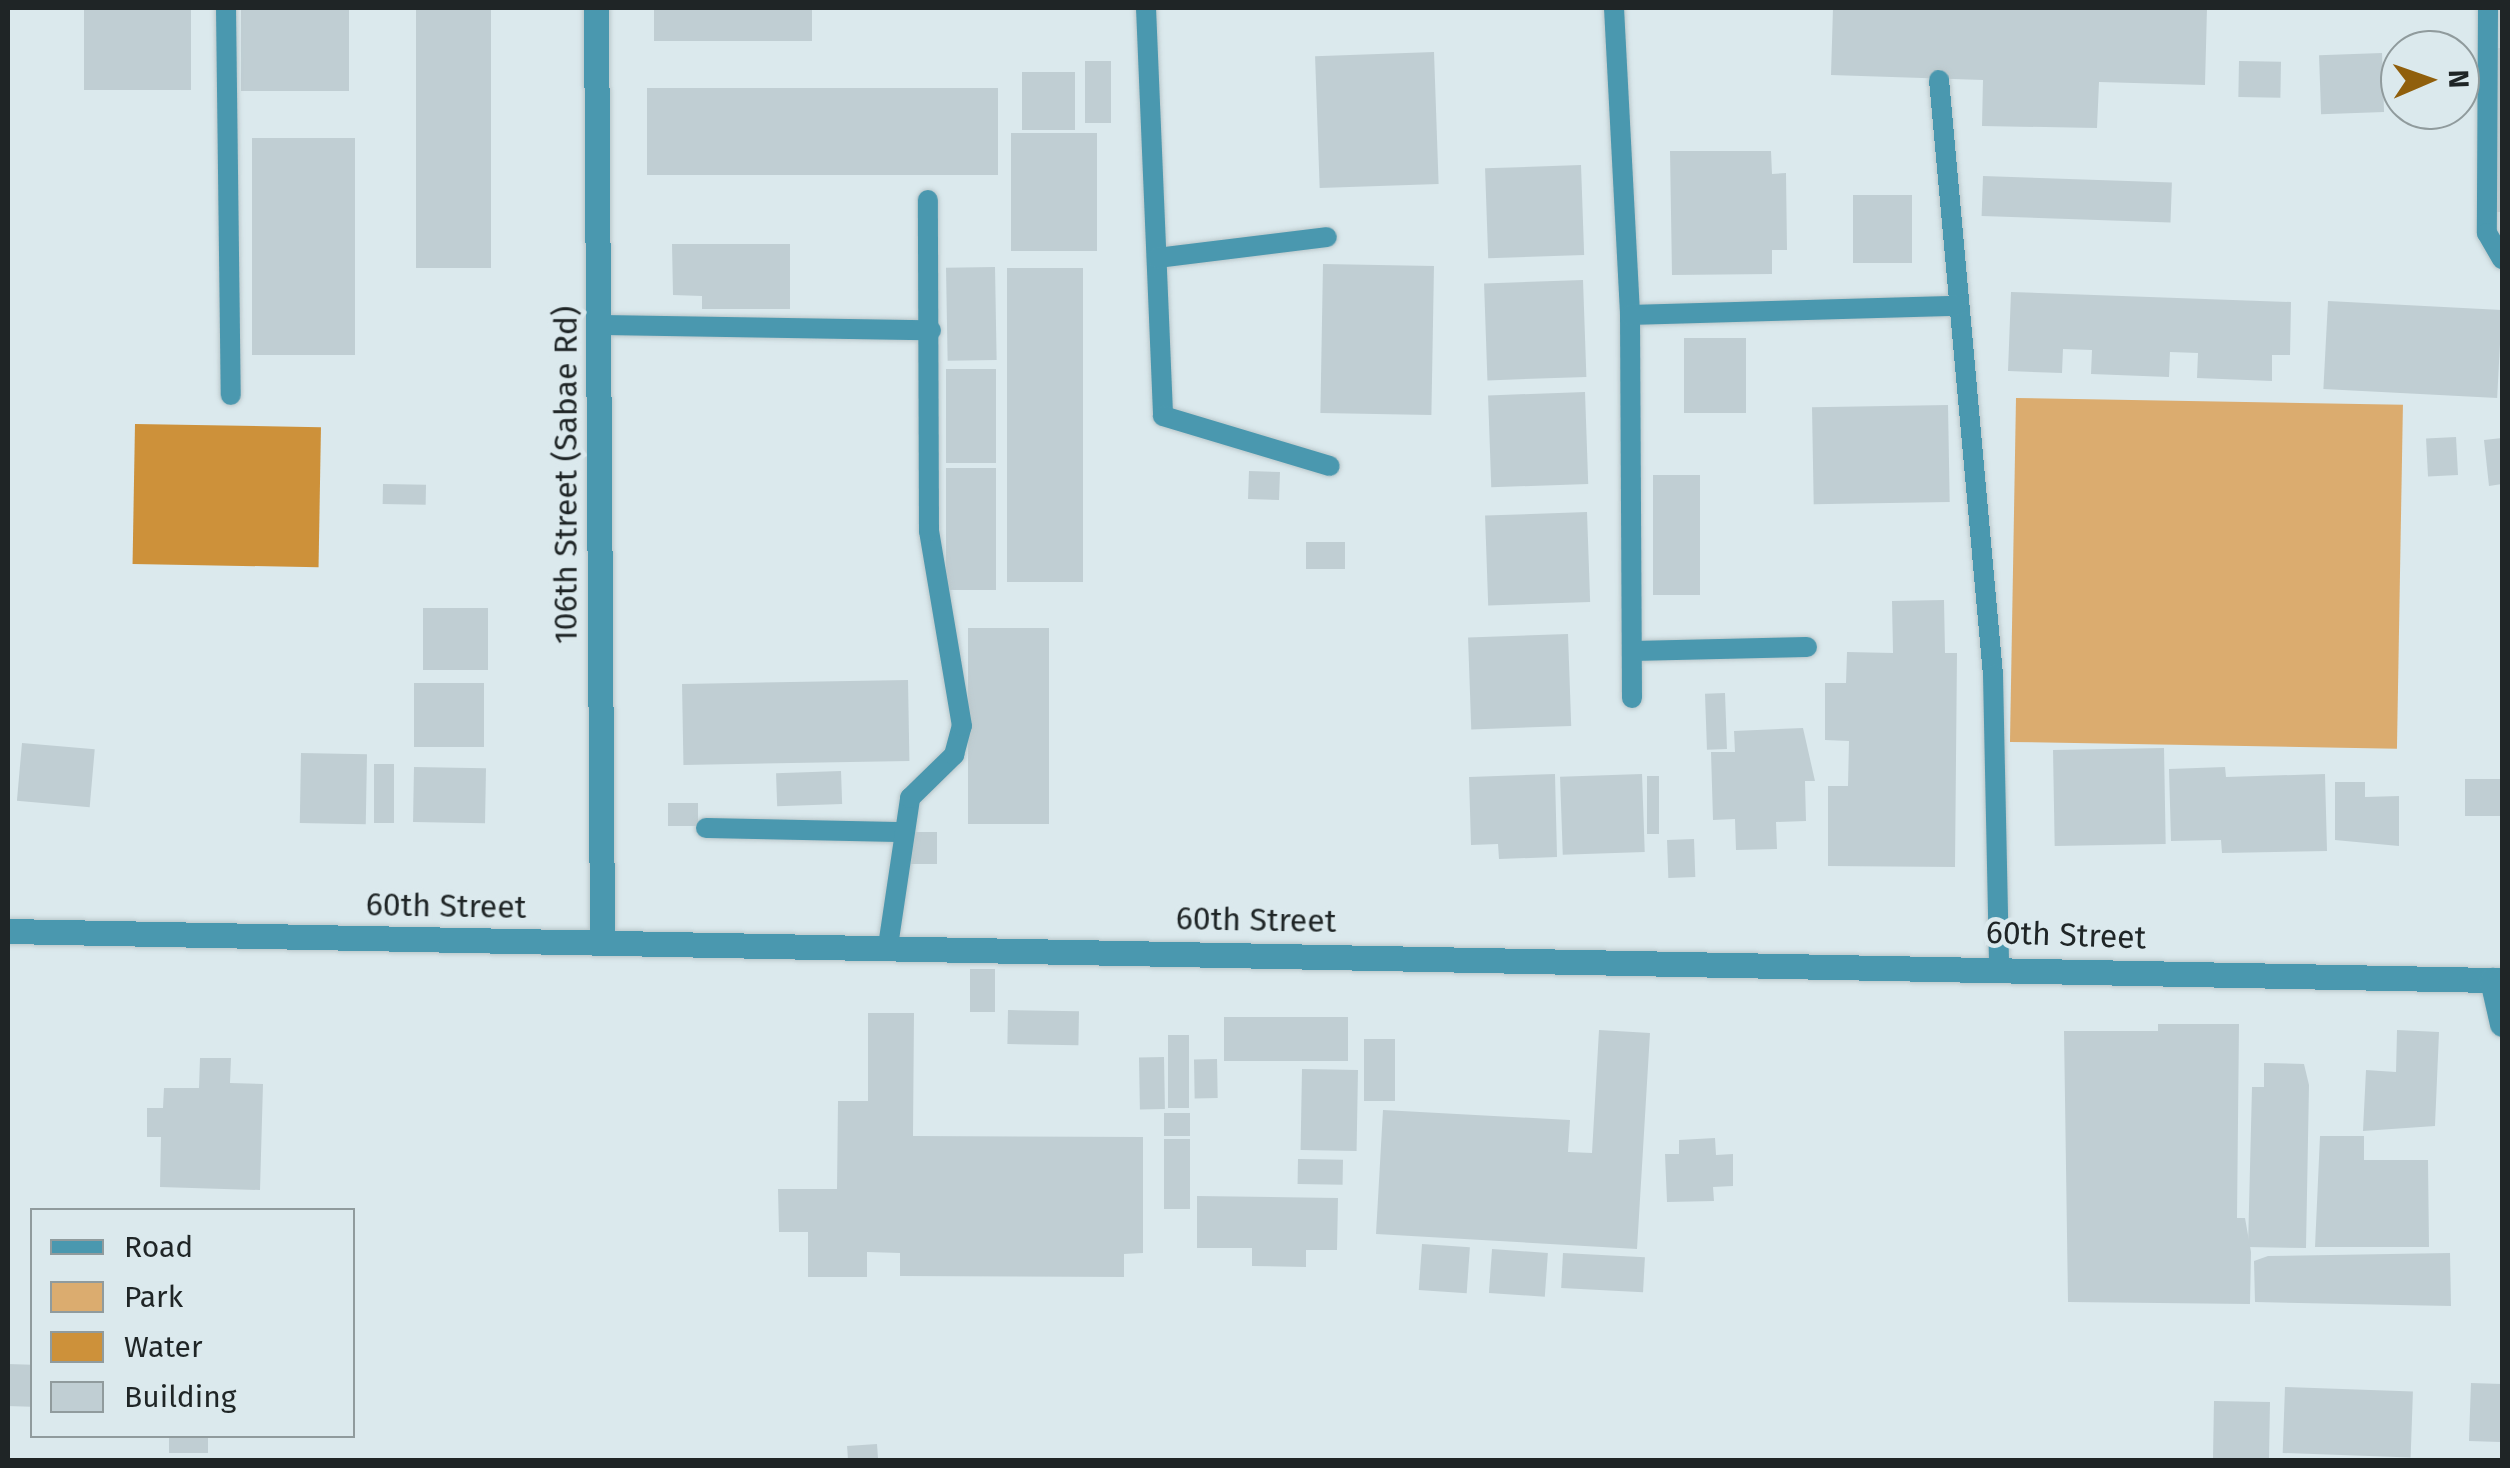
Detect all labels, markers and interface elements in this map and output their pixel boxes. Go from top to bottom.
north arrow [2380,30,2480,130]
text: N [2442,69,2475,89]
street label: 106th Street (Sabae Rd) [547,306,585,644]
street label: 60th Street [365,885,527,927]
street label: 60th Street [1175,899,1337,941]
street label: 60th Street [1985,913,2147,957]
legend [30,1208,355,1438]
text: Road [124,1229,193,1265]
text: Park [124,1279,183,1315]
text: Water [124,1329,203,1365]
text: Building [124,1379,236,1415]

